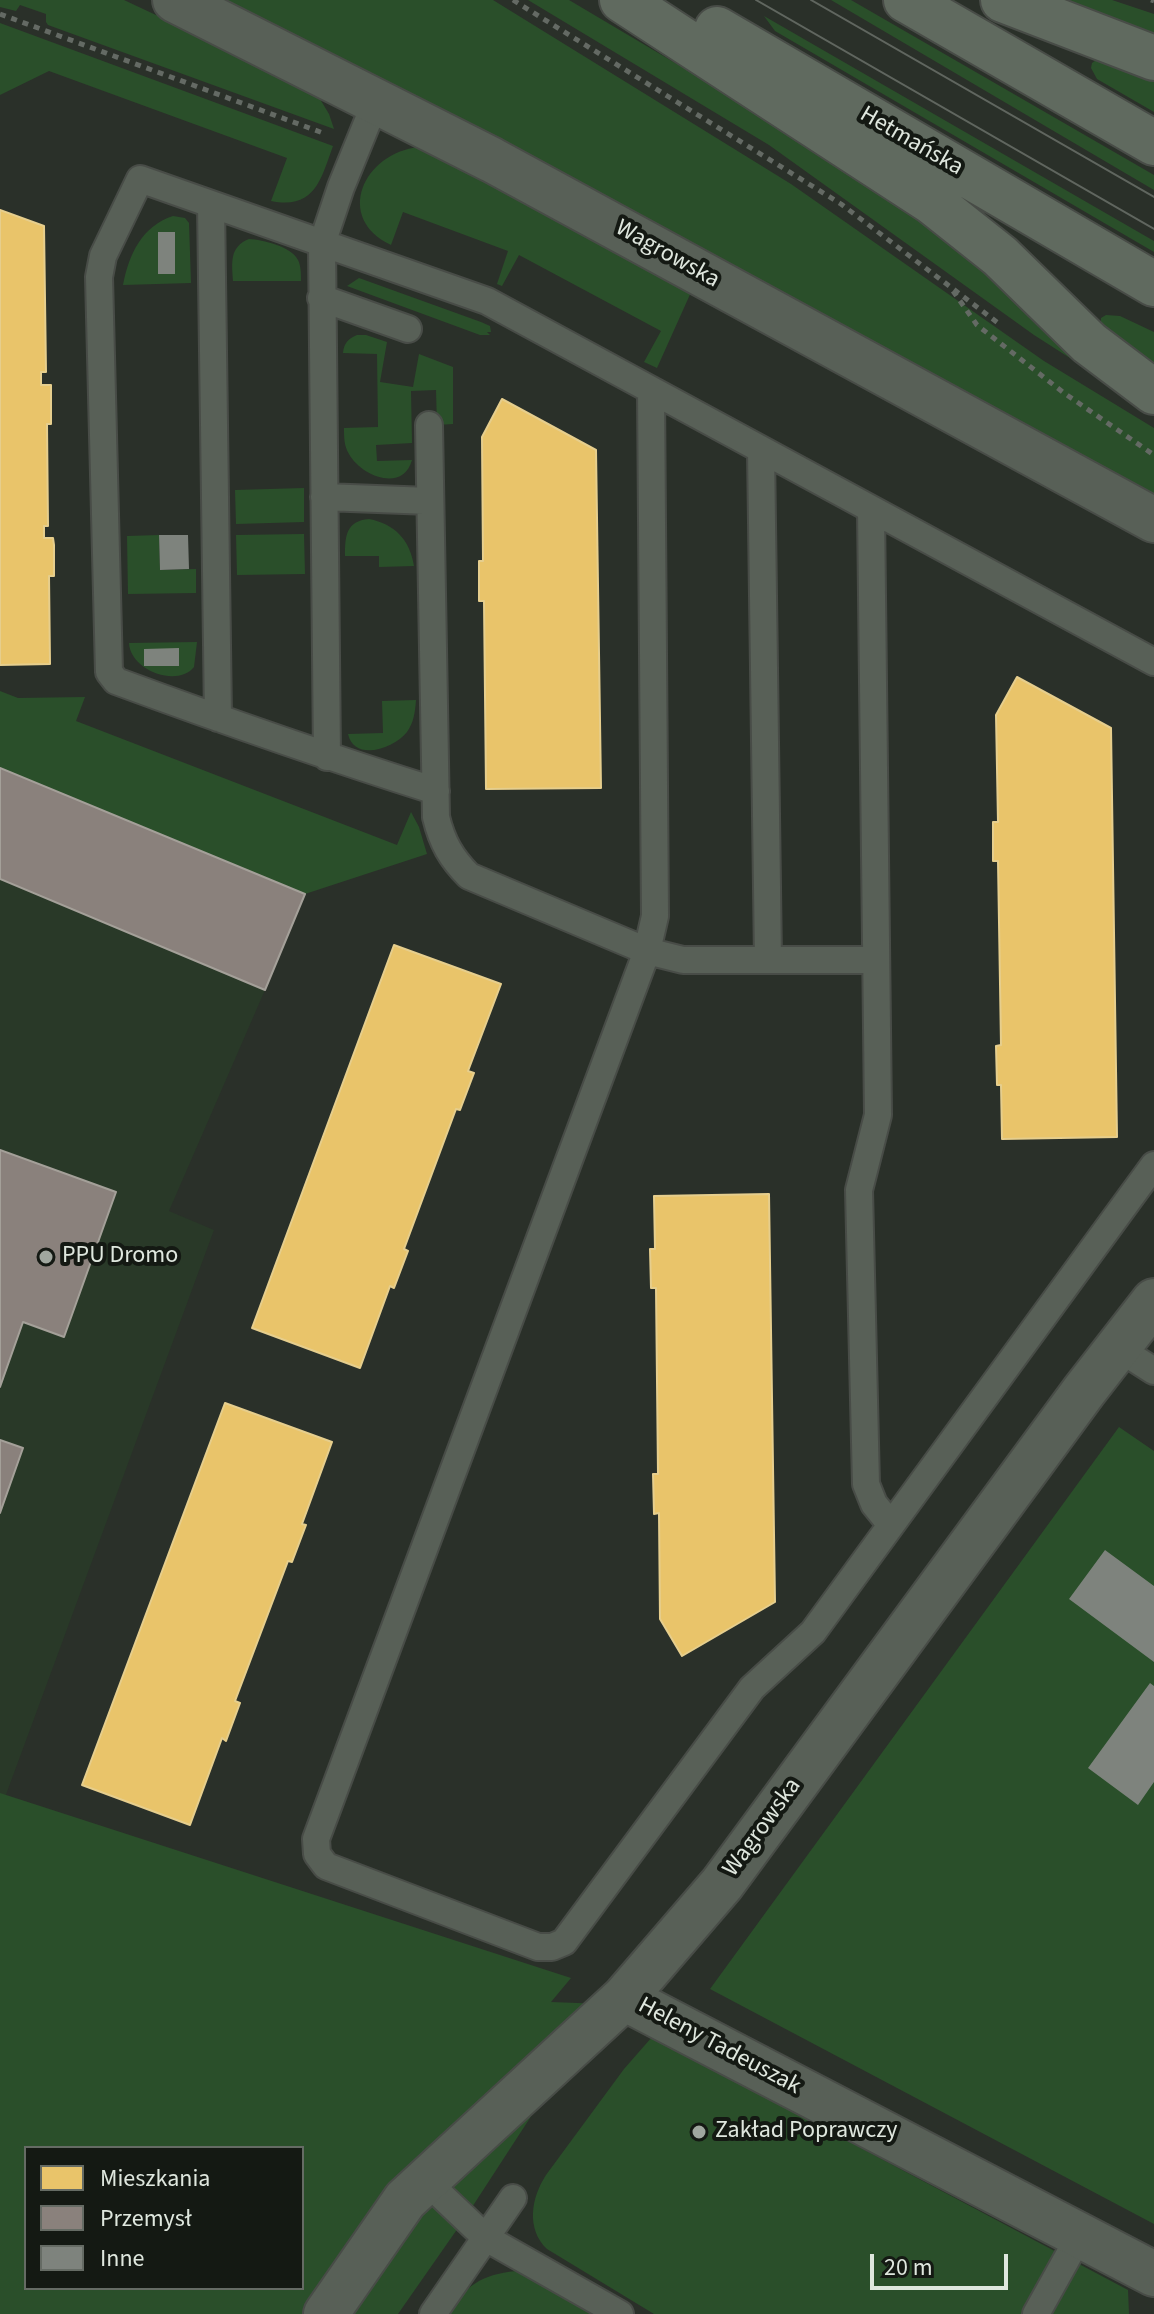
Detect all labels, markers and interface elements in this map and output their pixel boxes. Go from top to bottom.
street label: Hetmańska [854,101,968,183]
street label: Wagrowska [610,215,724,295]
place label: PPU Dromo [62,1243,178,1271]
marker: PPU Dromo [37,1248,55,1266]
street label: Wagrowska [718,1773,808,1883]
street label: Heleny Tadeuszak [633,1992,805,2102]
place label: Zakład Poprawczy [715,2118,898,2146]
marker: Zakład Poprawczy [690,2123,708,2141]
legend [24,2146,304,2290]
text: Mieszkania [100,2161,210,2196]
text: Przemysł [100,2201,192,2236]
scale bar [874,2238,1012,2288]
text: Inne [100,2241,144,2276]
text: 20 m [884,2250,933,2285]

